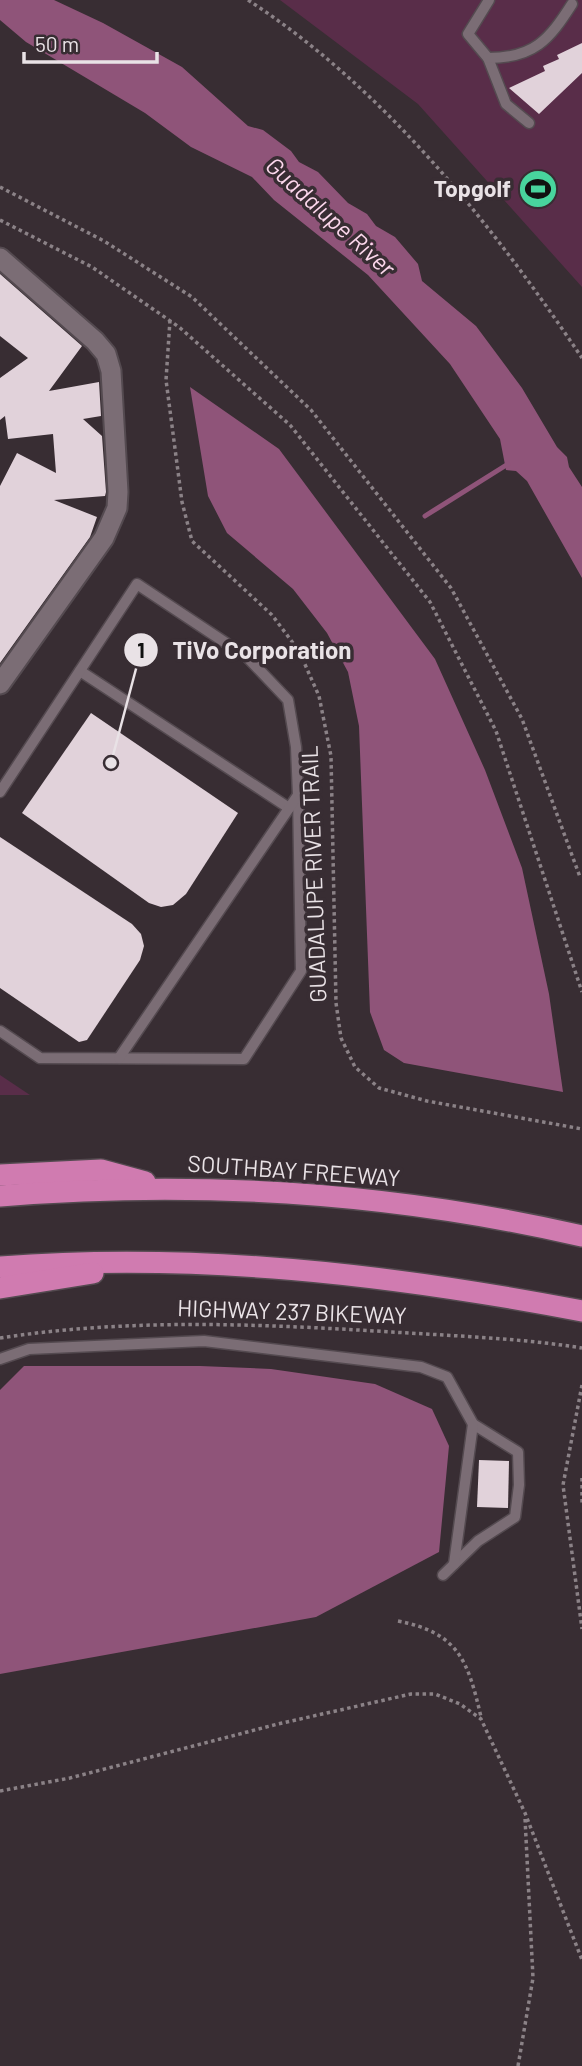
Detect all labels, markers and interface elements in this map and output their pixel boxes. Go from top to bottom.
scale bar [24,21,158,65]
text: 50 m [35,31,79,56]
water label: Guadalupe River [260,150,403,283]
sports icon: Topgolf [517,168,559,210]
place label: Topgolf [433,174,511,202]
callout: TiVo Corporation [124,628,366,673]
text: TiVo Corporation [173,635,351,664]
text: 1 [137,637,145,662]
street label: GUADALUPE RIVER TRAIL [295,745,331,1003]
street label: SOUTHBAY FREEWAY [187,1149,401,1191]
street label: HIGHWAY 237 BIKEWAY [177,1293,407,1329]

